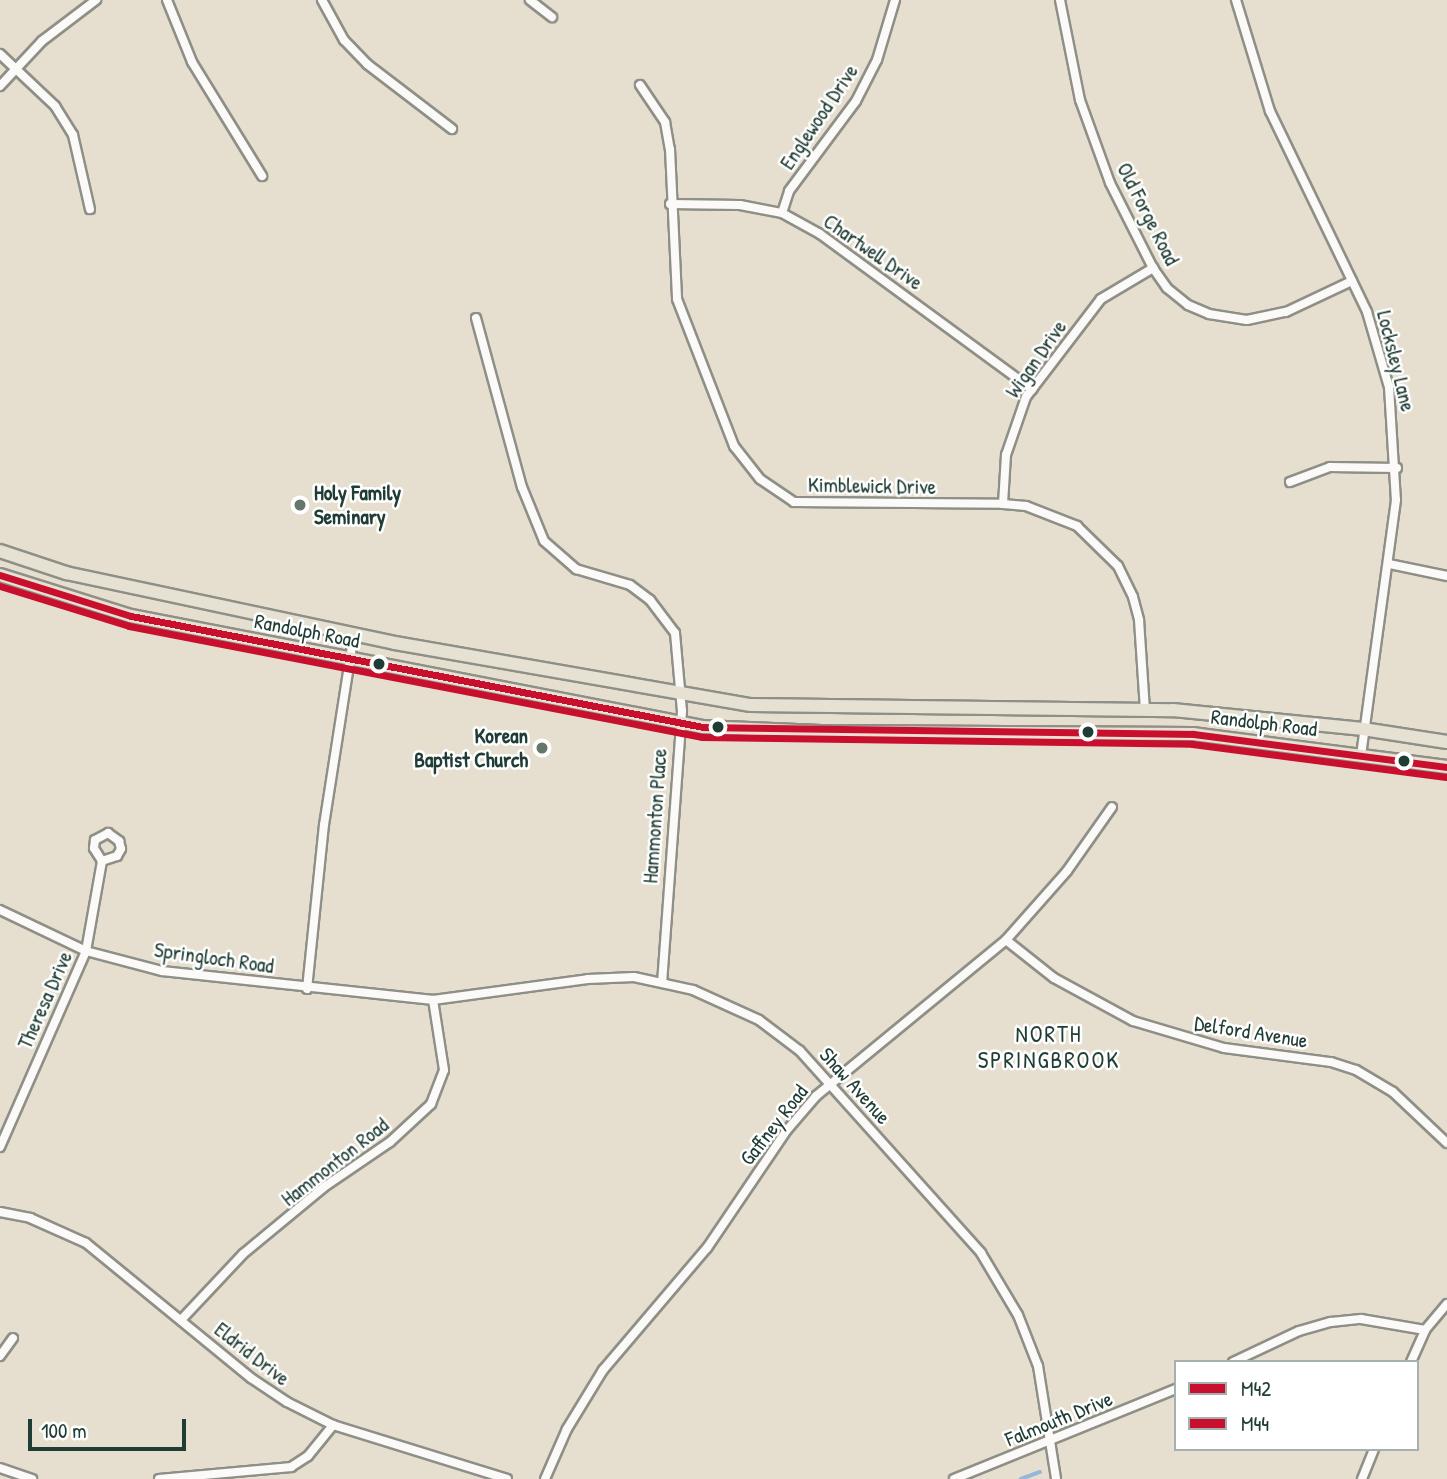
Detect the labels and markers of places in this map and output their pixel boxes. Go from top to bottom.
place label: Holy Family Seminary [314,480,401,530]
marker: Holy Family Seminary [292,497,308,513]
unlabelled marker [372,657,386,671]
unlabelled marker [711,720,725,734]
place label: Korean Baptist Church [414,723,528,773]
unlabelled marker [1081,725,1095,739]
marker: Korean Baptist Church [534,740,550,756]
unlabelled marker [1397,754,1411,768]

